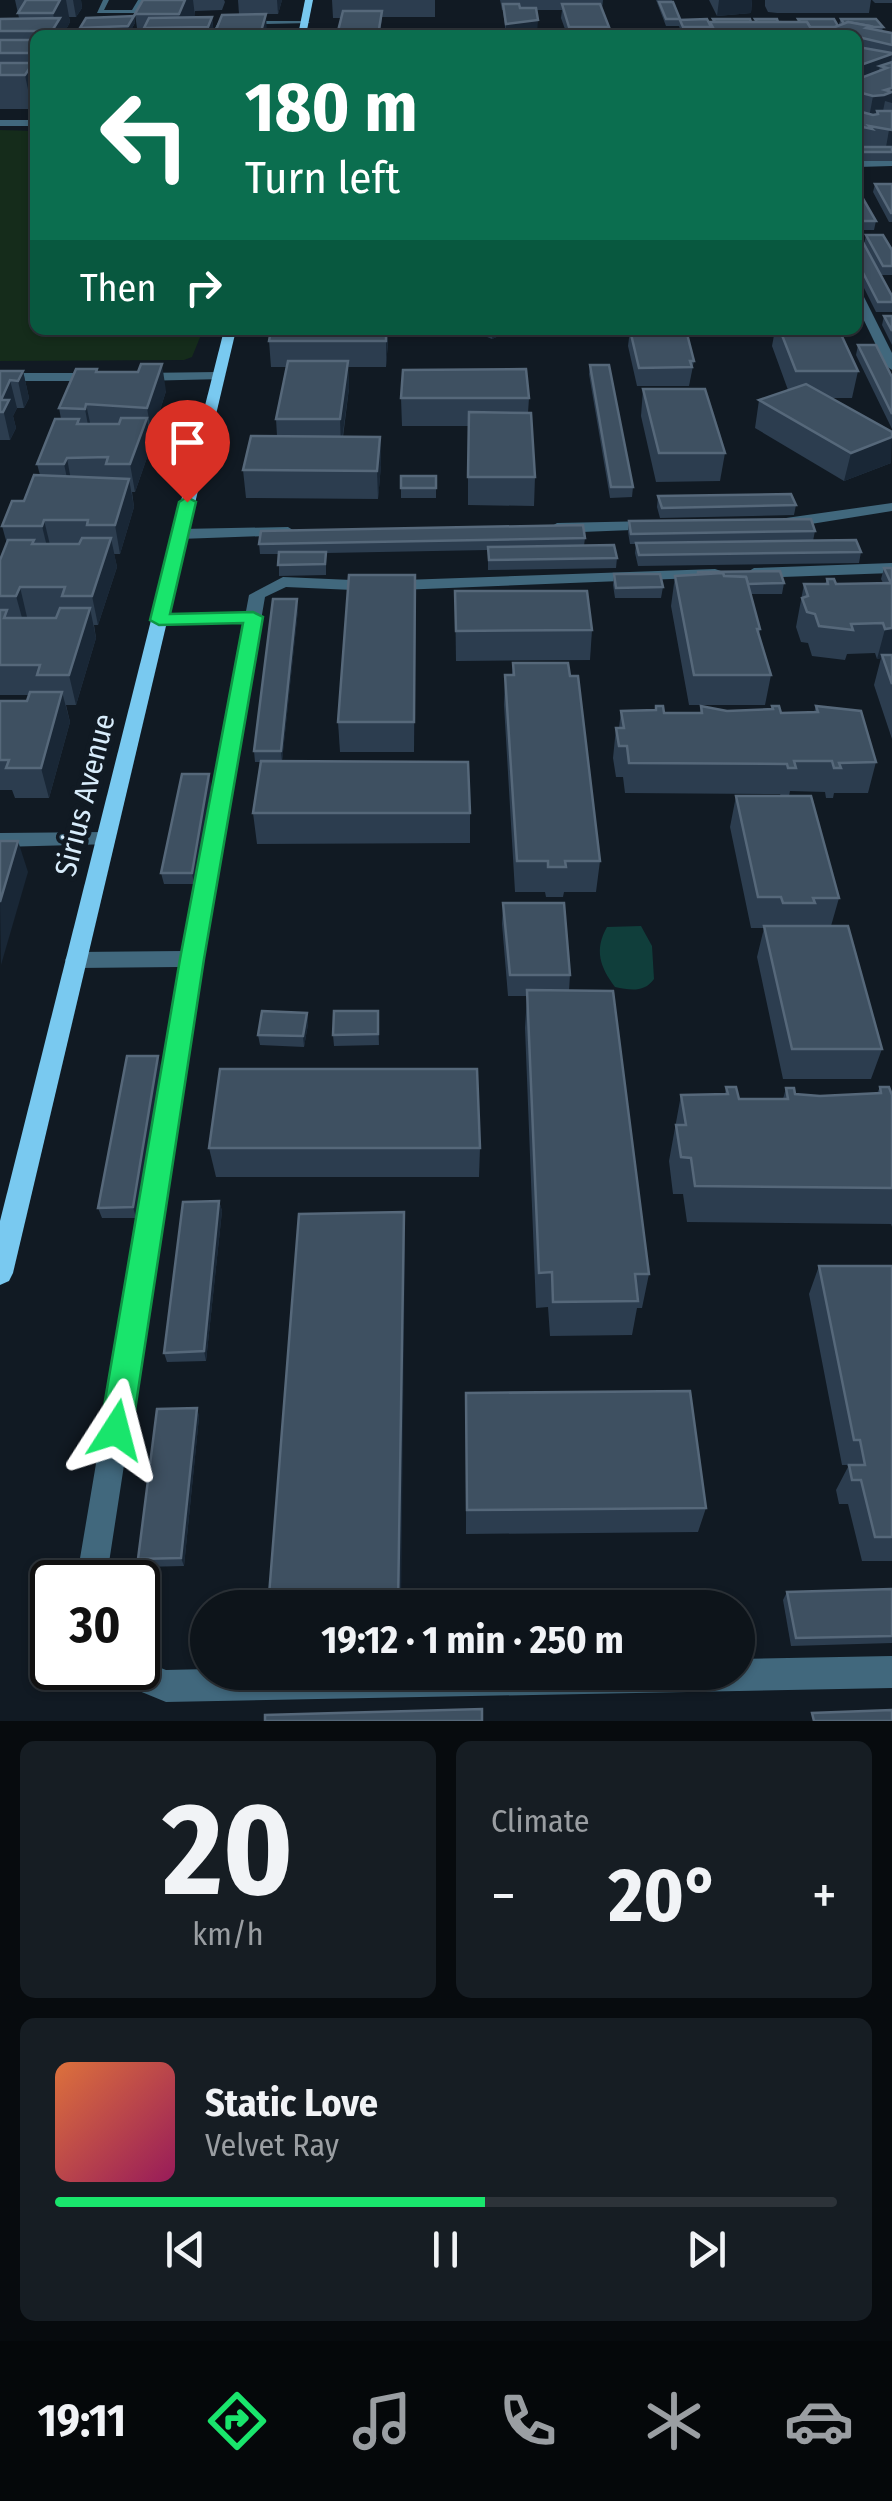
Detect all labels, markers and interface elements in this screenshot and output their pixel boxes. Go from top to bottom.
text: 180 m [245,66,418,150]
icon: left [80,70,210,200]
text: Turn left [245,151,400,205]
icon: right [176,260,231,315]
text: Then [80,265,156,311]
pin [145,400,230,503]
icon: arrive [160,415,215,470]
street label: Sirius Avenue [47,710,123,880]
position arrow [64,1378,168,1482]
speed limit sign: 30 [30,1560,160,1690]
text: 19:12 · 1 min · 250 m [321,1617,624,1663]
text: 20 [162,1772,294,1928]
text: Climate [491,1802,590,1840]
text: 20° [609,1851,719,1941]
text: − [491,1863,516,1929]
text: + [812,1863,837,1929]
text: km/h [192,1915,264,1953]
text: Static Love [205,2080,378,2126]
text: Velvet Ray [205,2126,339,2164]
icon: previous [158,2222,213,2277]
icon: pause [418,2222,473,2277]
icon: next [679,2222,734,2277]
icon: directions [202,2386,272,2456]
icon: music [347,2386,417,2456]
icon: phone [493,2386,563,2456]
icon: climate [639,2386,709,2456]
icon: car [784,2386,854,2456]
text: 19:11 [38,2394,126,2448]

